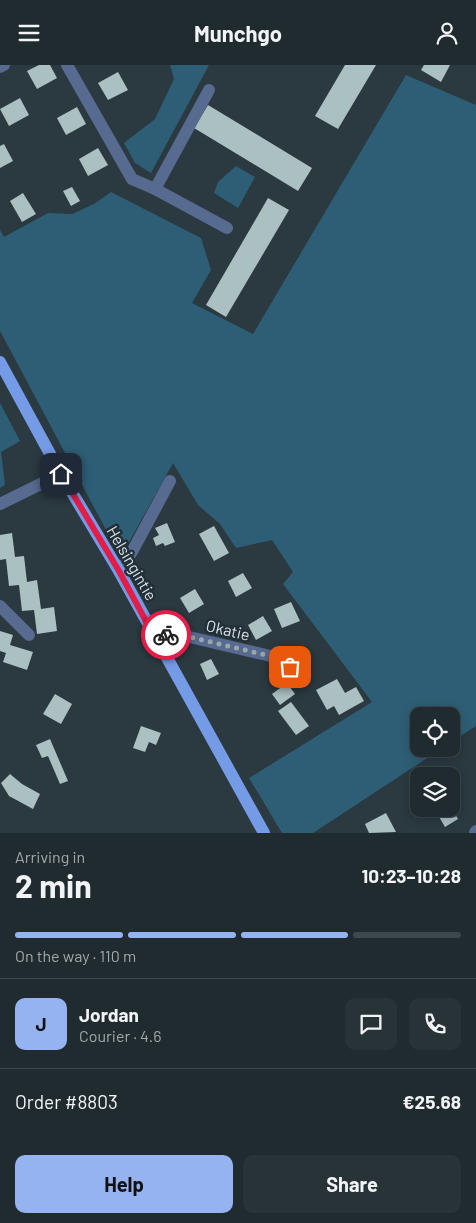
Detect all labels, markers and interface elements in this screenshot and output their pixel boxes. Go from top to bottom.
icon: menu [15,19,43,47]
icon: person [433,19,461,47]
text: Munchgo [194,20,282,46]
pin [40,453,82,495]
icon: home [47,460,75,488]
street label: Helsingintie [104,522,161,603]
courier [141,610,191,660]
street label: Okatie [204,615,252,644]
icon: bike [152,621,180,649]
pin [269,646,311,688]
icon: bag [276,653,304,681]
map controls [410,707,460,817]
button: locate [410,707,460,757]
button: layers [410,767,460,817]
text: Arriving in [15,847,85,866]
text: 10:23–10:28 [361,864,461,887]
text: 2 min [15,866,92,904]
text: On the way · 110 m [15,946,136,965]
button: chat [345,998,397,1050]
button: phone [409,998,461,1050]
text: Jordan [79,1003,139,1026]
text: J [35,1012,47,1035]
text: Courier · 4.6 [79,1026,162,1045]
text: Order #8803 [15,1090,118,1113]
text: €25.68 [402,1090,461,1113]
button: Help [15,1155,233,1213]
button: Share [243,1155,461,1213]

